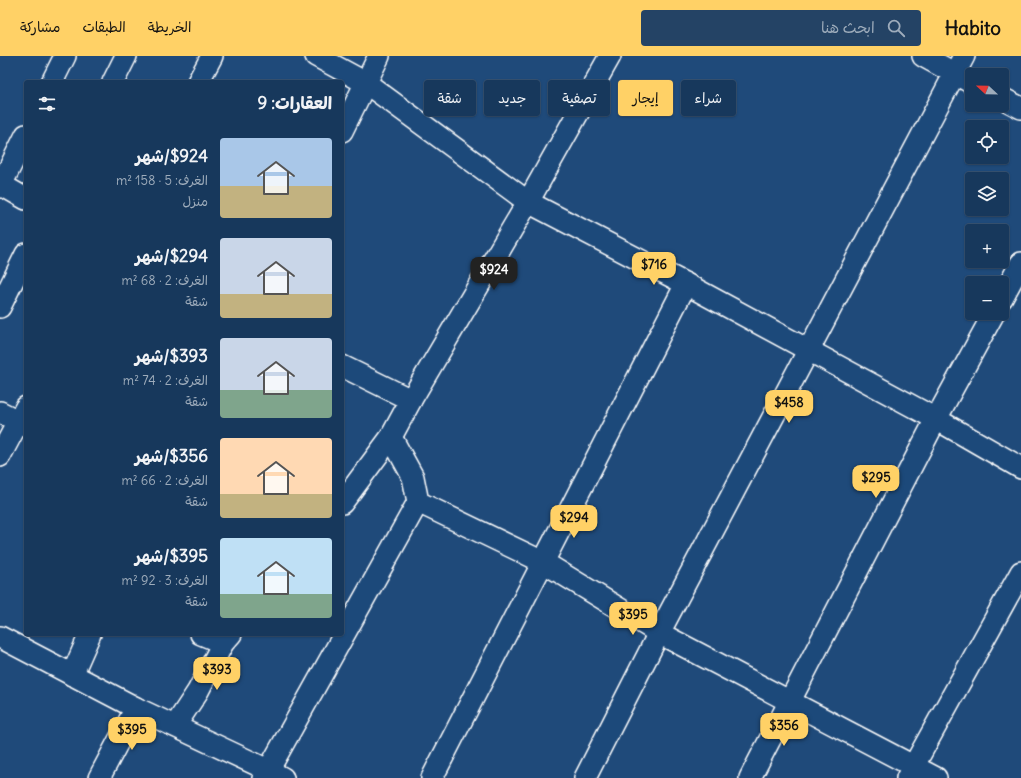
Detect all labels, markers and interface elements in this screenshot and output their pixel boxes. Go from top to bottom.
search box [641,10,921,46]
text: Habito [945,16,1001,40]
icon: search [885,17,907,39]
text: مشاركة [20,18,60,36]
text: الطبقات [82,18,126,36]
text: الخريطة [148,18,191,36]
text: ابحث هنا [821,18,875,37]
north arrow [965,68,1009,112]
map controls [965,68,1009,320]
chip: شقة [424,80,476,116]
chip: جديد [484,80,540,116]
chip: تصفية [548,80,610,116]
chip: إيجار [618,80,673,116]
chip: شراء [681,80,736,116]
text: العقارات: 9 [257,92,332,114]
icon: filters [36,93,58,115]
button: locate [965,120,1009,164]
text: $924/شهر [135,145,208,167]
icon: home [252,154,300,202]
text: الغرف: 5 · 158 m² [116,172,208,189]
button: layers [965,172,1009,216]
text: منزل [182,193,208,210]
button: + [965,224,1009,268]
text: $294/شهر [135,245,208,267]
pin: $716 [630,252,678,286]
icon: home [252,254,300,302]
text: $716 [641,256,667,273]
pin: $924 [470,257,518,291]
text: $924 [479,261,509,278]
text: الغرف: 2 · 68 m² [121,272,208,289]
button: − [965,276,1009,320]
text: شقة [185,293,208,310]
text: $393/شهر [135,345,208,367]
icon: home [252,354,300,402]
text: الغرف: 2 · 74 m² [123,372,208,389]
pin: $458 [765,390,813,424]
text: شقة [185,393,208,410]
text: $458 [774,394,804,411]
text: $356/شهر [135,445,208,467]
icon: home [252,454,300,502]
pin: $295 [852,465,900,499]
text: $295 [861,469,891,486]
text: الغرف: 2 · 66 m² [121,472,208,489]
text: شقة [185,493,208,510]
pin: $294 [550,505,598,539]
text: $294 [559,509,589,526]
text: $395/شهر [135,545,208,567]
icon: home [252,554,300,602]
text: الغرف: 3 · 92 m² [122,572,208,589]
text: شقة [185,593,208,610]
pin: $395 [609,602,657,636]
text: $395 [618,606,648,623]
pin: $393 [193,657,241,691]
text: $393 [202,661,232,678]
pin: $356 [760,713,808,747]
pin: $395 [108,717,156,751]
text: $356 [769,717,799,734]
text: $395 [117,721,147,738]

